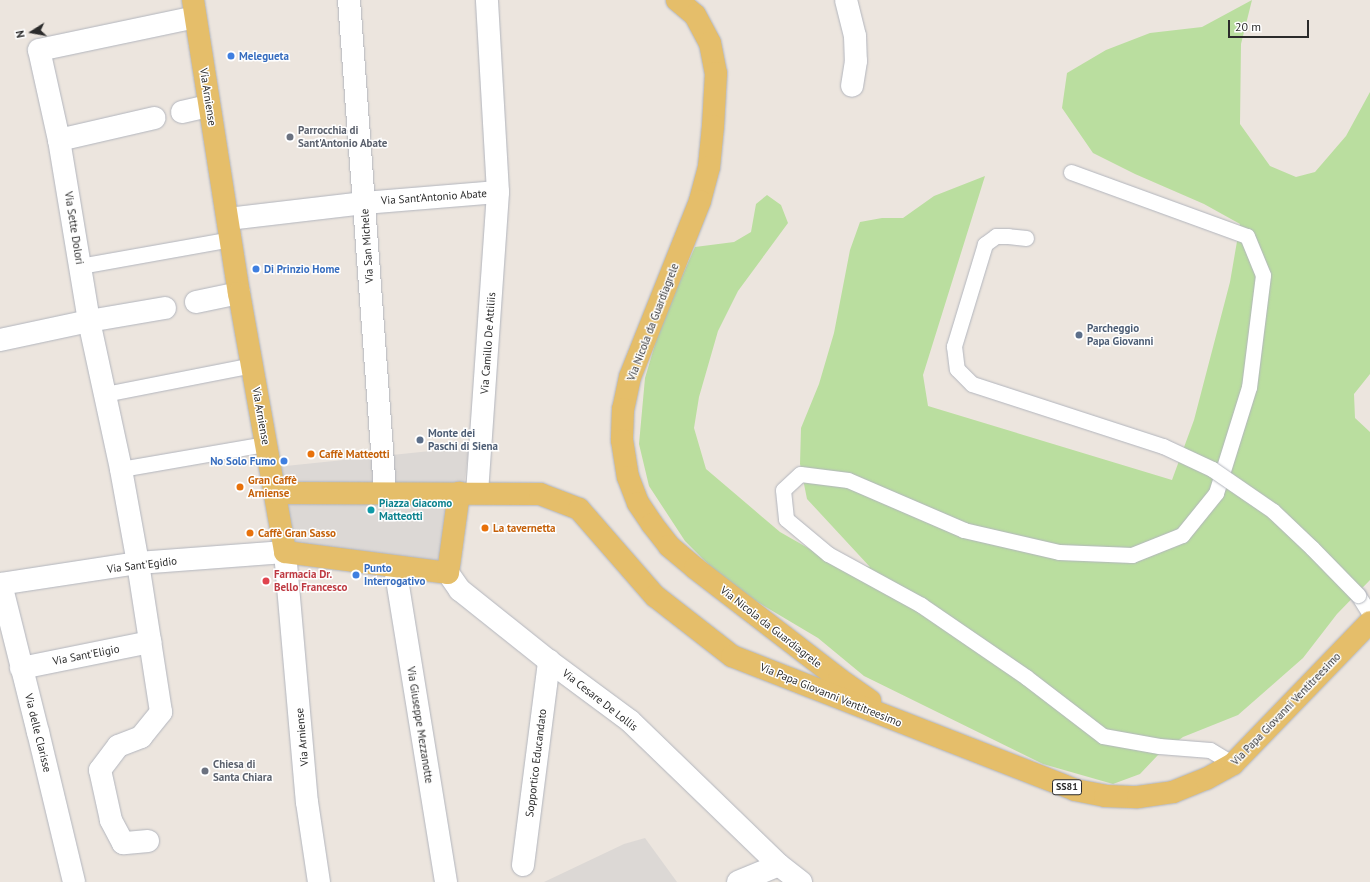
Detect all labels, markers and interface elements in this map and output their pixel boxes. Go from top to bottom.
north arrow [12,12,52,52]
scale bar [1230,12,1311,38]
text: 20 m [1235,19,1261,34]
text: N [13,29,28,39]
place label: Melegueta [239,49,289,63]
marker: Melegueta [226,51,236,61]
street label: Via Arniense [197,67,219,127]
place label: Parrocchia di Sant'Antonio Abate [298,124,388,150]
marker: Parrocchia di Sant'Antonio Abate [285,132,295,142]
street label: Via Sant'Antonio Abate [380,187,488,207]
street label: Via Sette Dolori [62,191,86,265]
street label: Via San Michele [358,208,376,284]
street label: Via Nicola da Guardiagrele [624,261,682,383]
place label: Di Prinzio Home [264,262,340,276]
marker: Di Prinzio Home [251,264,261,274]
street label: Via Camillo De Attiliis [478,291,498,395]
place label: Parcheggio Papa Giovanni [1087,322,1154,348]
marker: Parcheggio Papa Giovanni [1074,330,1084,340]
street label: Via Arniense [249,386,273,446]
place label: Monte dei Paschi di Siena [428,427,498,453]
marker: Monte dei Paschi di Siena [415,435,425,445]
place label: Caffè Matteotti [319,447,390,461]
marker: Caffè Matteotti [306,449,316,459]
place label: No Solo Fumo [210,454,276,468]
marker: No Solo Fumo [279,456,289,466]
place label: Gran Caffè Arniense [248,474,297,500]
marker: Gran Caffè Arniense [235,482,245,492]
place label: Piazza Giacomo Matteotti [379,497,452,523]
marker: Piazza Giacomo Matteotti [366,505,376,515]
place label: La tavernetta [493,521,555,535]
marker: La tavernetta [480,523,490,533]
place label: Caffè Gran Sasso [258,526,336,540]
marker: Caffè Gran Sasso [245,528,255,538]
street label: Via Sant'Egidio [106,554,178,576]
place label: Punto Interrogativo [364,562,425,588]
place label: Farmacia Dr. Bello Francesco [274,568,347,594]
marker: Punto Interrogativo [351,570,361,580]
marker: Farmacia Dr. Bello Francesco [261,576,271,586]
street label: Via Nicola da Guardiagrele [718,583,824,671]
street label: Via Sant'Eligio [51,642,121,668]
street label: Via Papa Giovanni Ventitreesimo [1228,650,1344,768]
street label: Via Papa Giovanni Ventitreesimo [758,660,904,730]
street label: Via Giuseppe Mezzanotte [404,666,436,784]
street label: Via Cesare De Lollis [560,666,640,734]
street label: Via delle Clarisse [22,692,54,774]
street label: Via Arniense [293,707,311,767]
street label: Sopportico Educandato [523,708,549,818]
place label: Chiesa di Santa Chiara [213,758,272,784]
marker: Chiesa di Santa Chiara [200,766,210,776]
road number: SS81 [1052,779,1082,795]

